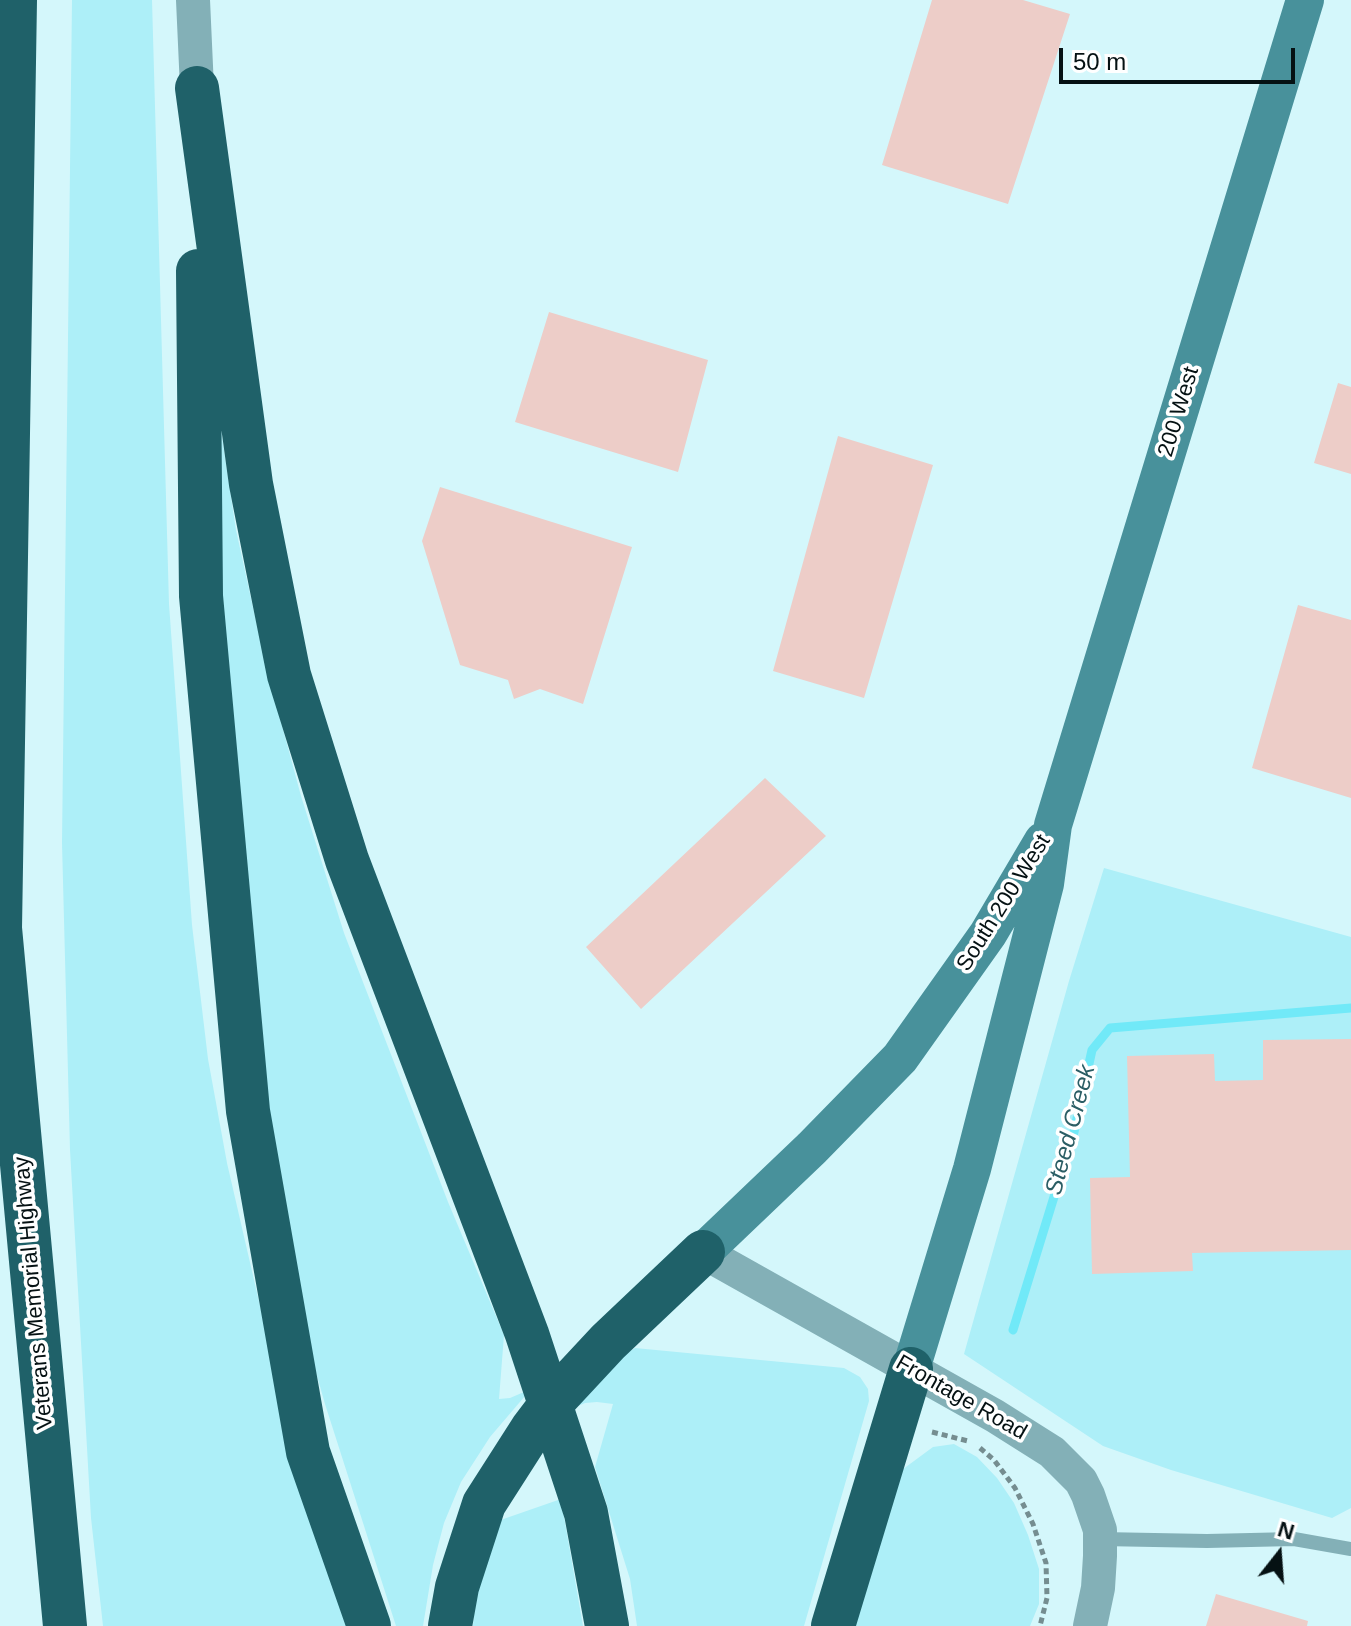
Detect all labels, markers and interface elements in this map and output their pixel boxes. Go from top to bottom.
scale bar [1063,32,1299,82]
text: 50 m [1073,48,1126,75]
street label: 200 West [1153,364,1205,460]
street label: South 200 West [951,830,1057,976]
water label: Steed Creek [1040,1062,1102,1198]
street label: Veterans Memorial Highway [9,1155,59,1431]
street label: Frontage Road [891,1350,1031,1446]
north arrow [1239,1514,1319,1594]
text: N [1275,1516,1297,1545]

